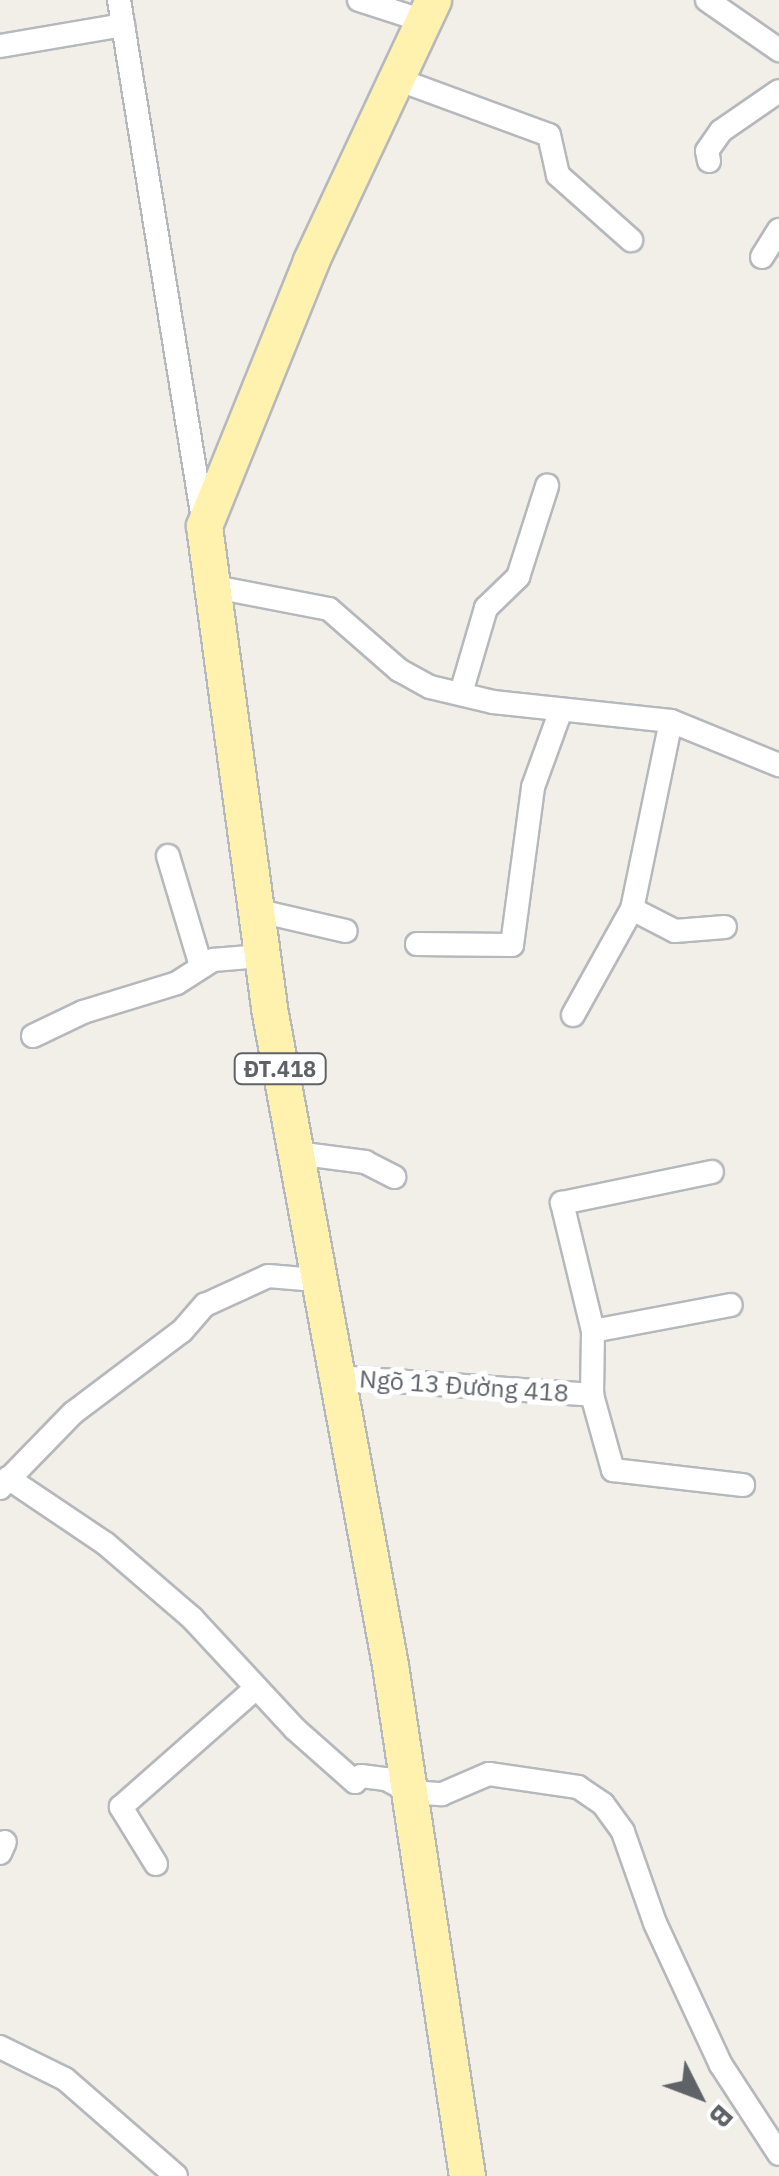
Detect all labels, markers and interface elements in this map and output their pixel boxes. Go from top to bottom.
road number: ĐT.418 [232,1052,328,1086]
street label: Ngõ 13 Đường 418 [358,1364,570,1408]
north arrow [649,2046,749,2146]
text: B [702,2097,742,2136]

